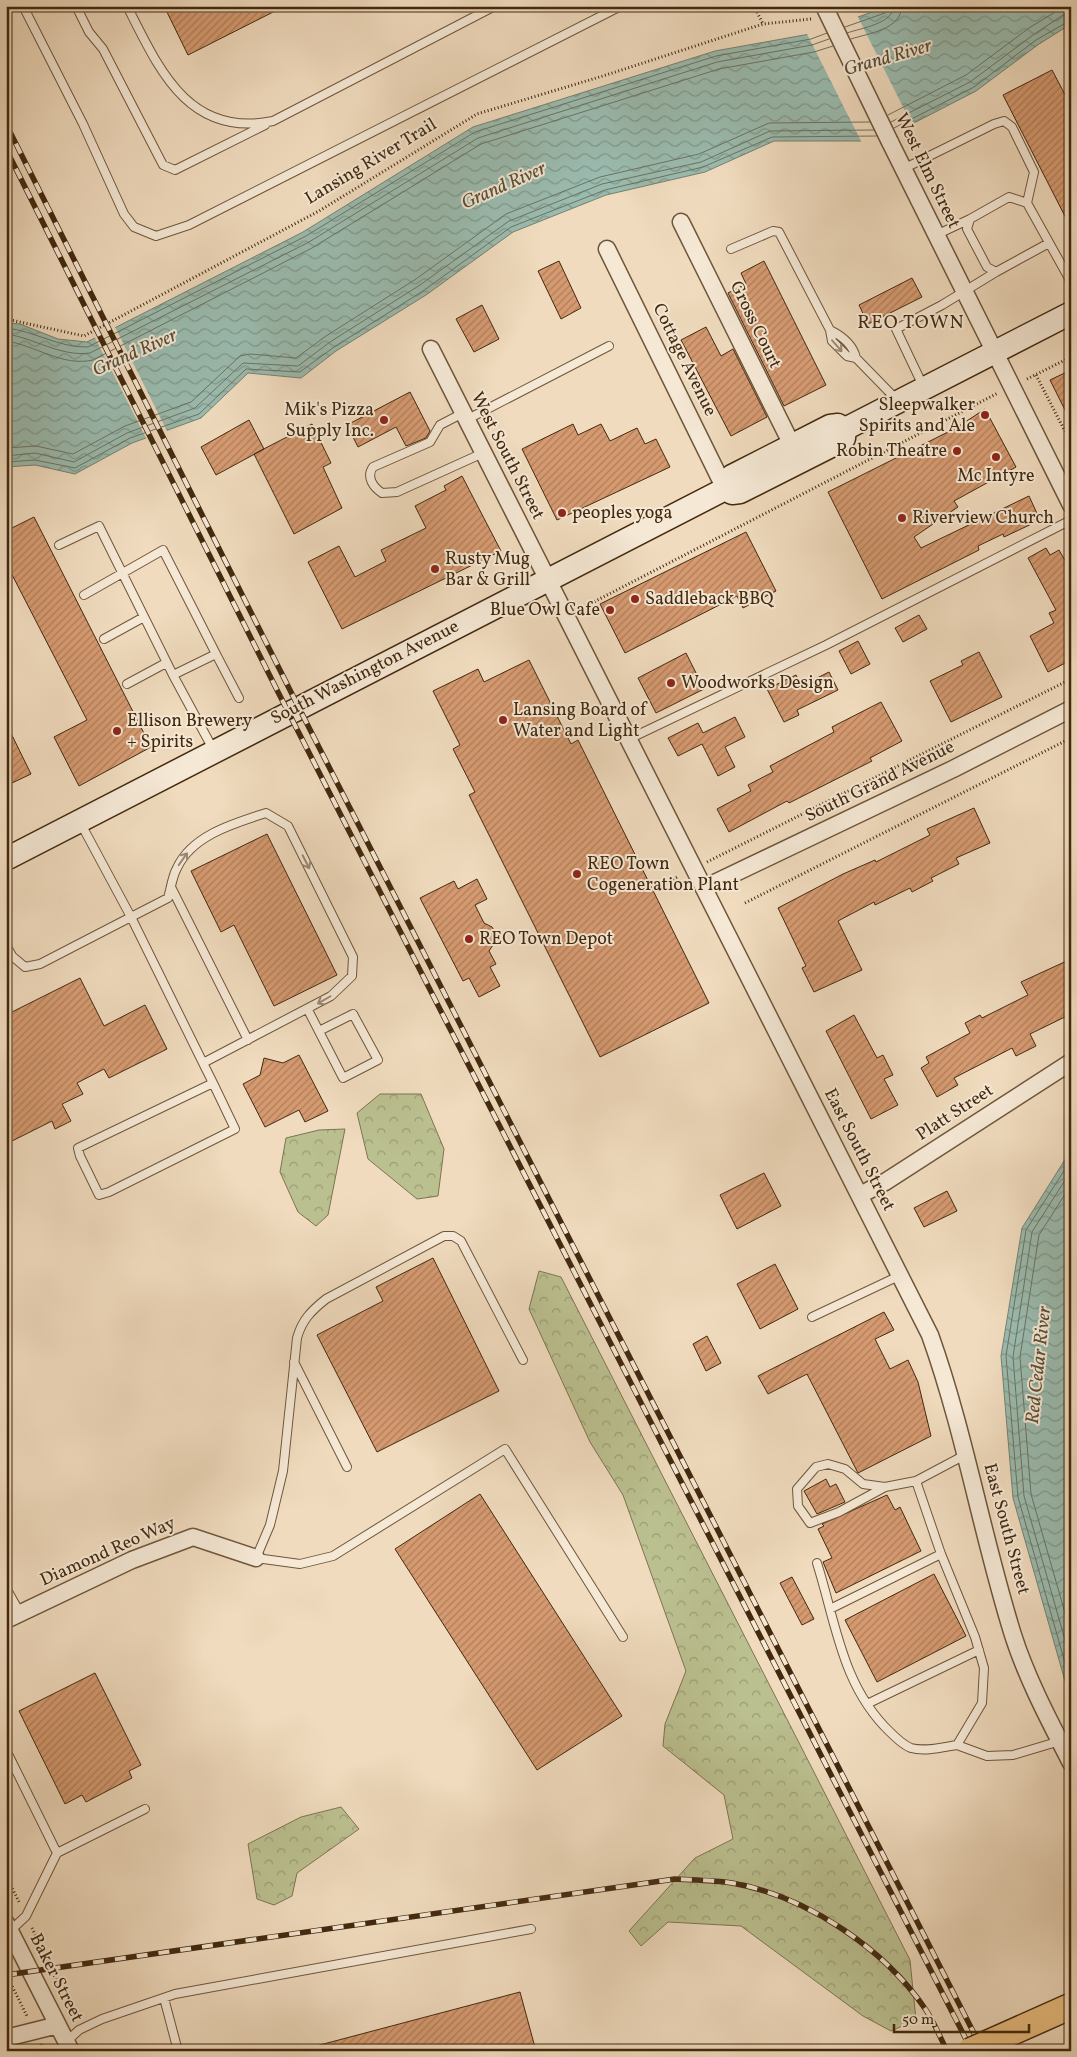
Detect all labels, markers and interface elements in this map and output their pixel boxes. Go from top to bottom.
water label: Grand River [841,33,936,83]
street label: West Elm Street [888,109,966,233]
street label: Lansing River Trail [300,113,442,211]
water label: Grand River [457,155,551,216]
street label: Gross Court [723,277,787,373]
street label: Cottage Avenue [646,299,722,421]
district label: REO TOWN [857,310,965,336]
water label: Grand River [88,322,182,383]
one-way arrow [832,339,843,352]
street label: West South Street [464,388,550,524]
place label: Sleepwalker Spirits and Ale [859,393,975,439]
place label: Mik's Pizza Supply Inc. [284,398,374,444]
marker: Sleepwalker Spirits and Ale [979,409,991,421]
marker: Mik's Pizza Supply Inc. [378,414,390,426]
place label: Robin Theatre [836,439,947,464]
marker: Robin Theatre [951,445,963,457]
marker: Mc Intyre [990,451,1002,463]
place label: Mc Intyre [957,464,1035,489]
place label: peoples yoga [572,501,673,526]
place label: Riverview Church [912,506,1054,531]
marker: peoples yoga [556,507,568,519]
marker: Riverview Church [896,512,908,524]
place label: Rusty Mug Bar & Grill [445,547,530,593]
marker: Rusty Mug Bar & Grill [429,563,441,575]
place label: Saddleback BBQ [645,587,774,612]
marker: Saddleback BBQ [629,593,641,605]
place label: Blue Owl Cafe [490,598,600,623]
marker: Blue Owl Cafe [604,604,616,616]
street label: South Washington Avenue [267,615,463,731]
place label: Woodworks Design [681,671,834,696]
marker: Woodworks Design [665,677,677,689]
place label: Lansing Board of Water and Light [513,698,648,744]
place label: Ellison Brewery + Spirits [127,709,253,755]
marker: Lansing Board of Water and Light [497,714,509,726]
marker: Ellison Brewery + Spirits [111,725,123,737]
street label: South Grand Avenue [801,735,959,829]
one-way arrow [178,852,188,866]
place label: REO Town Cogeneration Plant [587,852,739,898]
one-way arrow [302,854,311,869]
marker: REO Town Cogeneration Plant [571,868,583,880]
place label: REO Town Depot [479,927,613,952]
marker: REO Town Depot [463,933,475,945]
one-way arrow [317,995,332,1005]
street label: Platt Street [911,1079,999,1147]
street label: East South Street [817,1084,901,1216]
water label: Red Cedar River [1020,1304,1058,1425]
street label: East South Street [976,1461,1036,1597]
street label: Diamond Reo Way [36,1511,180,1593]
street label: Baker Street [23,1929,89,2027]
scale bar [894,2002,1030,2034]
text: 50 m [902,2010,934,2031]

